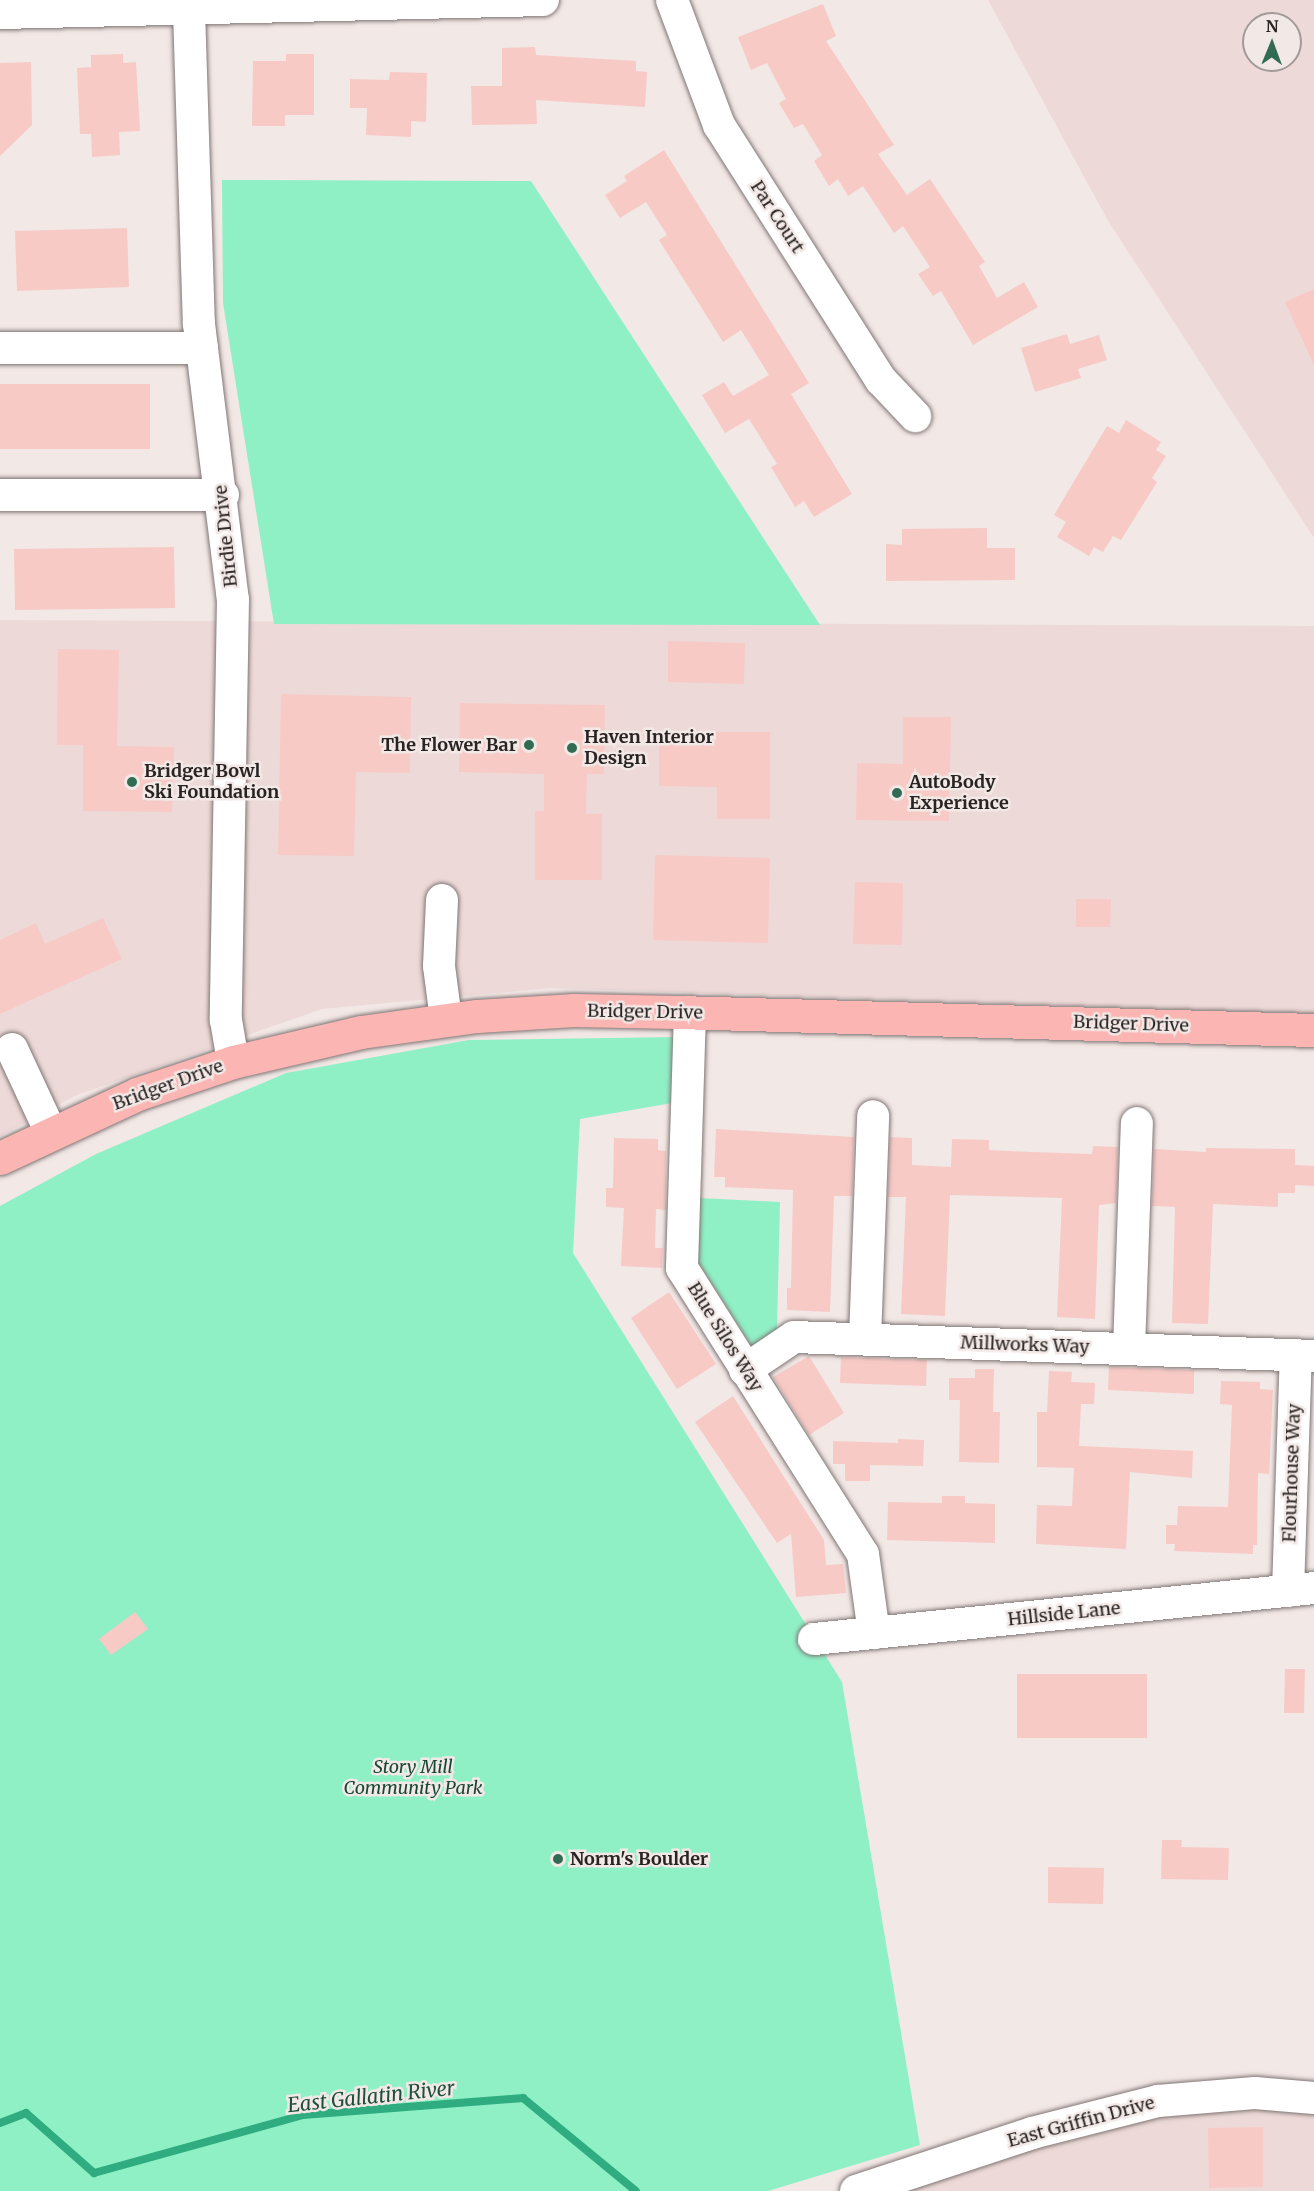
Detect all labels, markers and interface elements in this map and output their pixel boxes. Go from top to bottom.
north arrow [1242,12,1302,72]
text: N [1266,16,1279,36]
street label: Par Court [746,177,808,257]
street label: Birdie Drive [210,484,242,588]
place label: Haven Interior Design [584,727,714,770]
place label: The Flower Bar [381,734,517,756]
marker: The Flower Bar [522,738,536,752]
marker: Haven Interior Design [565,741,579,755]
place label: Bridger Bowl Ski Foundation [144,761,279,804]
place label: AutoBody Experience [909,772,1009,814]
marker: Bridger Bowl Ski Foundation [125,775,139,789]
marker: AutoBody Experience [890,786,904,800]
street label: Bridger Drive [587,1000,703,1024]
street label: Bridger Drive [1073,1011,1189,1037]
street label: Bridger Drive [110,1055,226,1115]
street label: Blue Silos Way [683,1278,767,1396]
street label: Millworks Way [960,1332,1090,1358]
street label: Flourhouse Way [1279,1403,1305,1543]
street label: Hillside Lane [1007,1597,1121,1631]
park label: Story Mill Community Park [343,1757,483,1800]
place label: Norm's Boulder [570,1848,708,1870]
marker: Norm's Boulder [551,1852,565,1866]
water label: East Gallatin River [286,2075,456,2117]
street label: East Griffin Drive [1005,2092,1157,2152]

